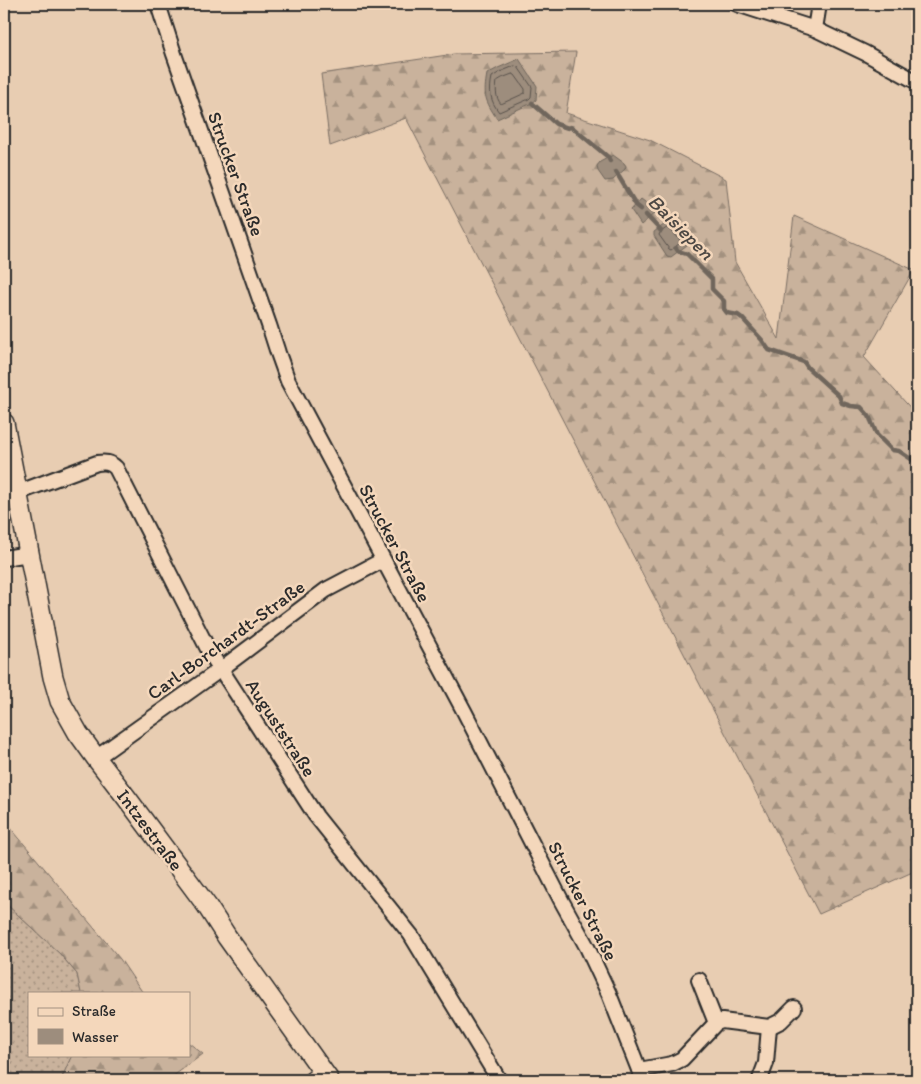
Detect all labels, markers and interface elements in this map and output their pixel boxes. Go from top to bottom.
street label: Strucker Straße [203,109,269,239]
water label: Baisiepen [643,189,719,265]
street label: Strucker Straße [354,480,436,606]
street label: Carl-Borchardt-Straße [143,575,309,705]
street label: Auguststraße [241,675,321,781]
street label: Intzestraße [112,785,188,875]
street label: Strucker Straße [543,838,623,964]
legend [28,992,190,1056]
text: Straße [72,1002,116,1020]
text: Wasser [72,1028,119,1046]

